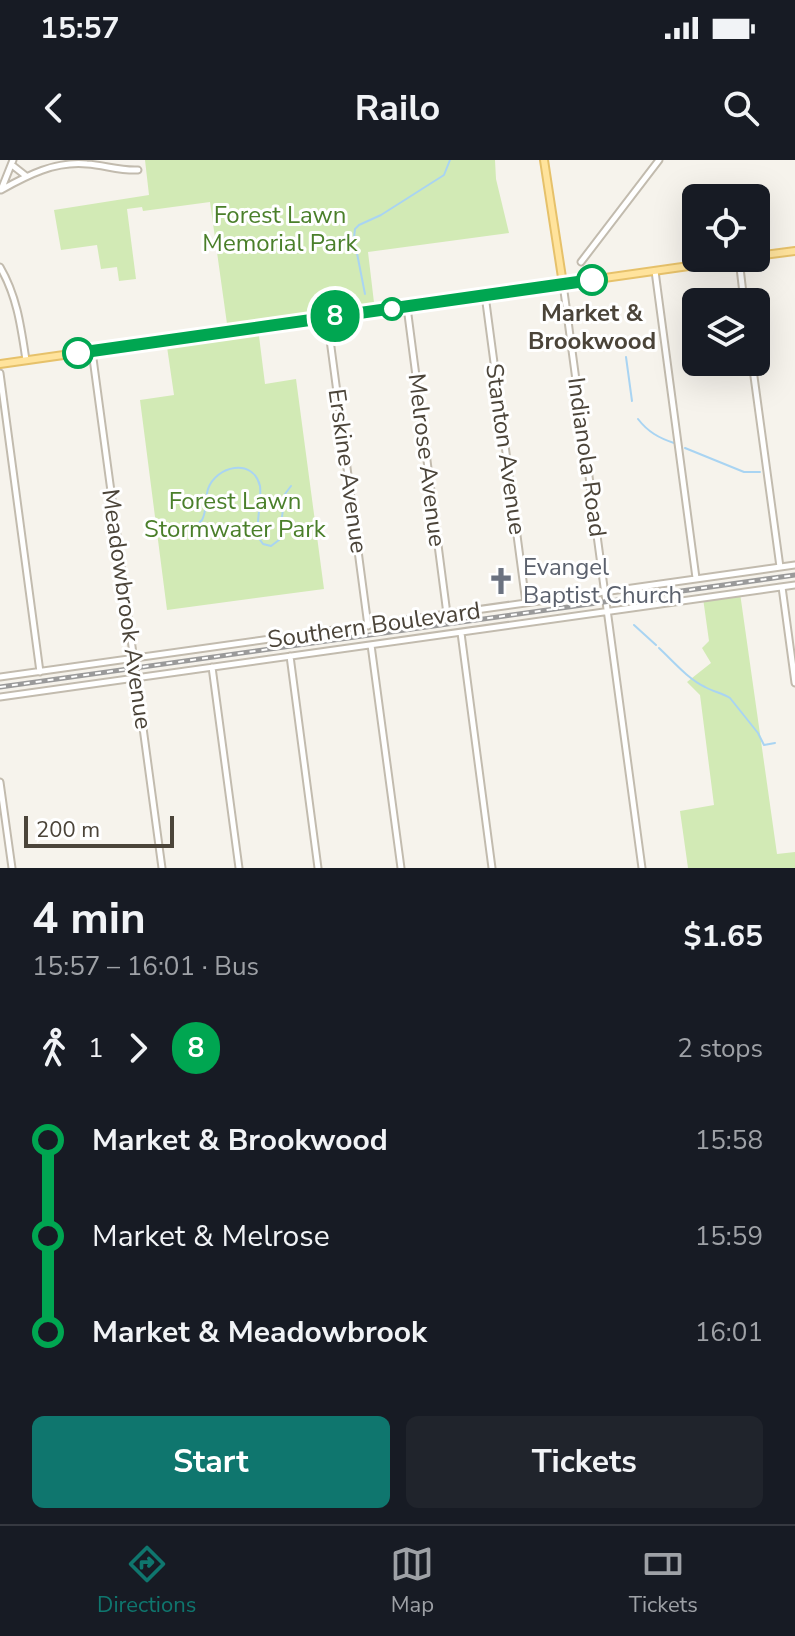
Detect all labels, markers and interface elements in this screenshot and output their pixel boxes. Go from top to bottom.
text: 15:57 [40,8,119,49]
text: Railo [355,84,440,133]
icon: back [32,86,76,130]
icon: search [719,86,763,130]
map controls [682,184,770,376]
button: locate [682,184,770,272]
park label: Forest Lawn Memorial Park [202,199,359,259]
marker: Market & Brookwood [577,265,607,295]
button: layers [682,288,770,376]
line badge: 8 [309,290,361,342]
text: 8 [327,297,343,335]
place label: Market & Brookwood [528,297,656,357]
unlabelled marker [381,298,403,320]
unlabelled marker [63,338,93,368]
street label: Stanton Avenue [478,361,534,537]
street label: Melrose Avenue [400,372,454,548]
street label: Indianola Road [560,375,614,539]
street label: Erskine Avenue [321,387,375,555]
park label: Forest Lawn Stormwater Park [144,485,327,545]
street label: Meadowbrook Avenue [94,487,160,731]
place label: Evangel Baptist Church [523,551,682,611]
church icon: Evangel Baptist Church [486,566,516,596]
street label: Southern Boulevard [265,594,483,656]
scale bar [24,812,174,848]
text: 200 m [36,815,100,845]
text: 4 min [32,889,146,949]
text: $1.65 [684,916,763,957]
text: 15:57 – 16:01 · Bus [32,949,259,984]
icon: walk [32,1026,76,1070]
icon: forward [116,1026,160,1070]
text: 8 [188,1029,204,1067]
text: 1 [88,1031,104,1066]
text: 2 stops [677,1031,763,1066]
text: Market & Brookwood [92,1120,388,1161]
text: 15:58 [695,1123,763,1158]
text: Market & Melrose [92,1216,330,1257]
text: 15:59 [695,1219,763,1254]
text: Market & Meadowbrook [92,1312,427,1353]
text: 16:01 [695,1315,763,1350]
button: Start [32,1416,390,1508]
button: Tickets [406,1416,763,1508]
tab: Directions [97,1542,196,1620]
tab: Map [390,1542,434,1620]
tab: Tickets [629,1542,698,1620]

